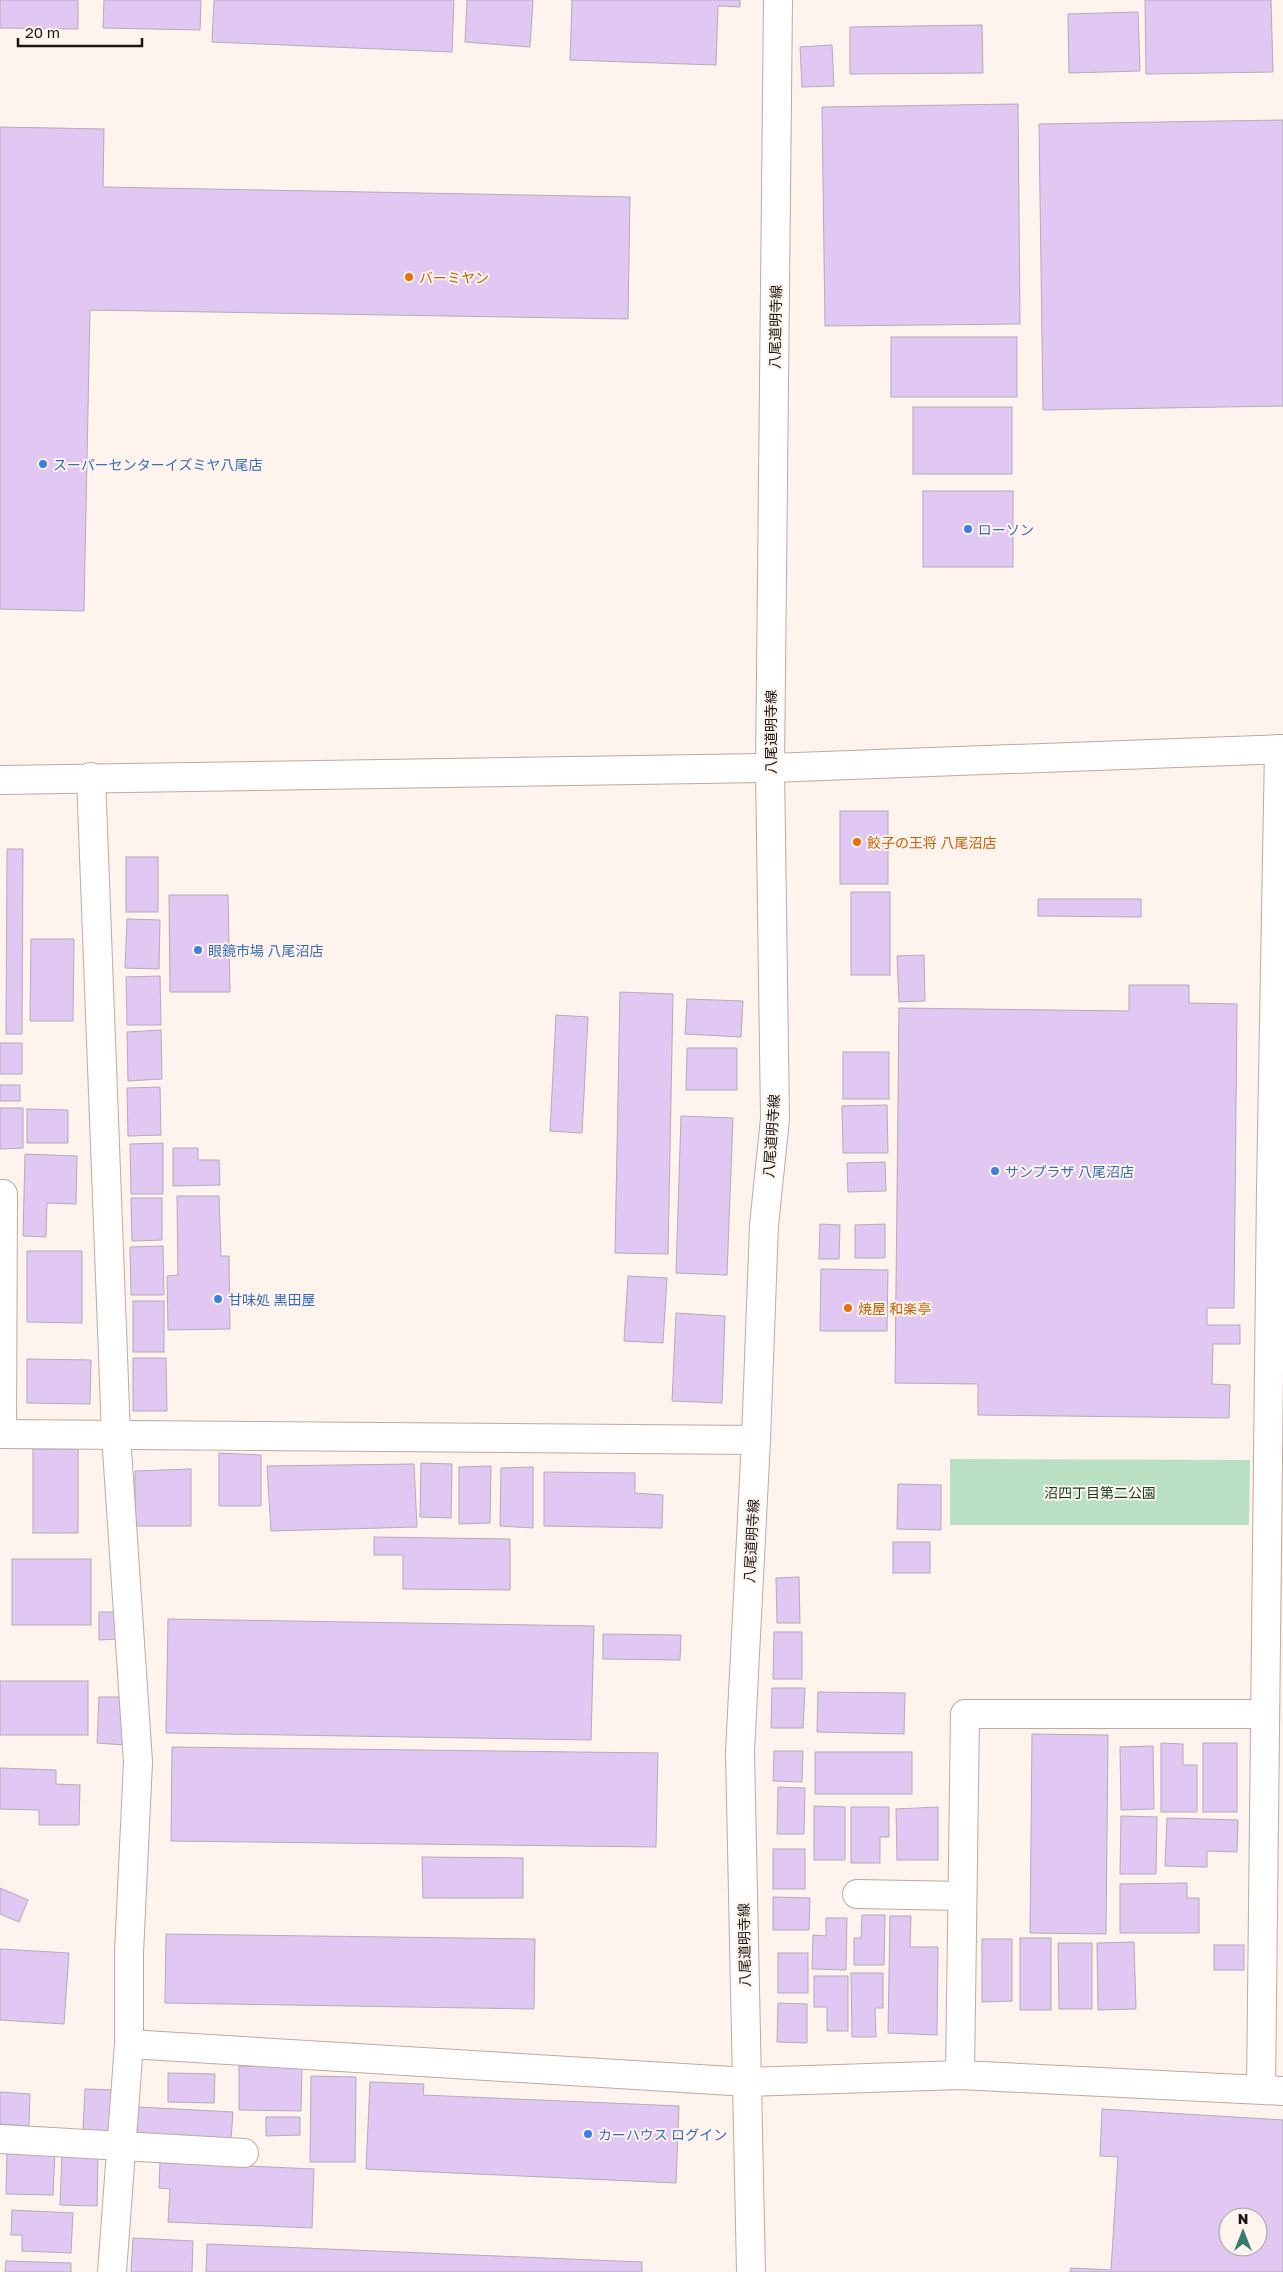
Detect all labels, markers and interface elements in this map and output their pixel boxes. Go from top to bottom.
scale bar [18,15,141,47]
text: 20 m [25,23,60,41]
place label: バーミヤン [419,269,489,286]
marker: バーミヤン [403,271,415,283]
street label: 八尾道明寺線 [766,285,784,369]
place label: スーパーセンターイズミヤ八尾店 [53,456,262,473]
marker: スーパーセンターイズミヤ八尾店 [37,458,49,470]
place label: ローソン [978,521,1034,538]
marker: ローソン [962,523,974,535]
street label: 八尾道明寺線 [762,690,779,774]
place label: 餃子の王将 八尾沼店 [867,834,997,851]
marker: 餃子の王将 八尾沼店 [851,836,863,848]
place label: 眼鏡市場 八尾沼店 [208,942,324,959]
marker: 眼鏡市場 八尾沼店 [192,944,204,956]
street label: 八尾道明寺線 [760,1094,782,1178]
place label: サンプラザ 八尾沼店 [1005,1163,1134,1180]
marker: サンプラザ 八尾沼店 [989,1165,1001,1177]
place label: 甘味処 黒田屋 [228,1291,316,1308]
marker: 甘味処 黒田屋 [212,1293,224,1305]
place label: 焼屋 和楽亭 [858,1300,932,1317]
marker: 焼屋 和楽亭 [842,1302,854,1314]
park label: 沼四丁目第二公園 [1044,1484,1156,1501]
street label: 八尾道明寺線 [740,1499,762,1583]
street label: 八尾道明寺線 [735,1903,753,1987]
place label: カーハウス ログイン [598,2126,727,2143]
marker: カーハウス ログイン [582,2128,594,2140]
north arrow [1218,2207,1268,2257]
text: N [1238,2210,1248,2227]

